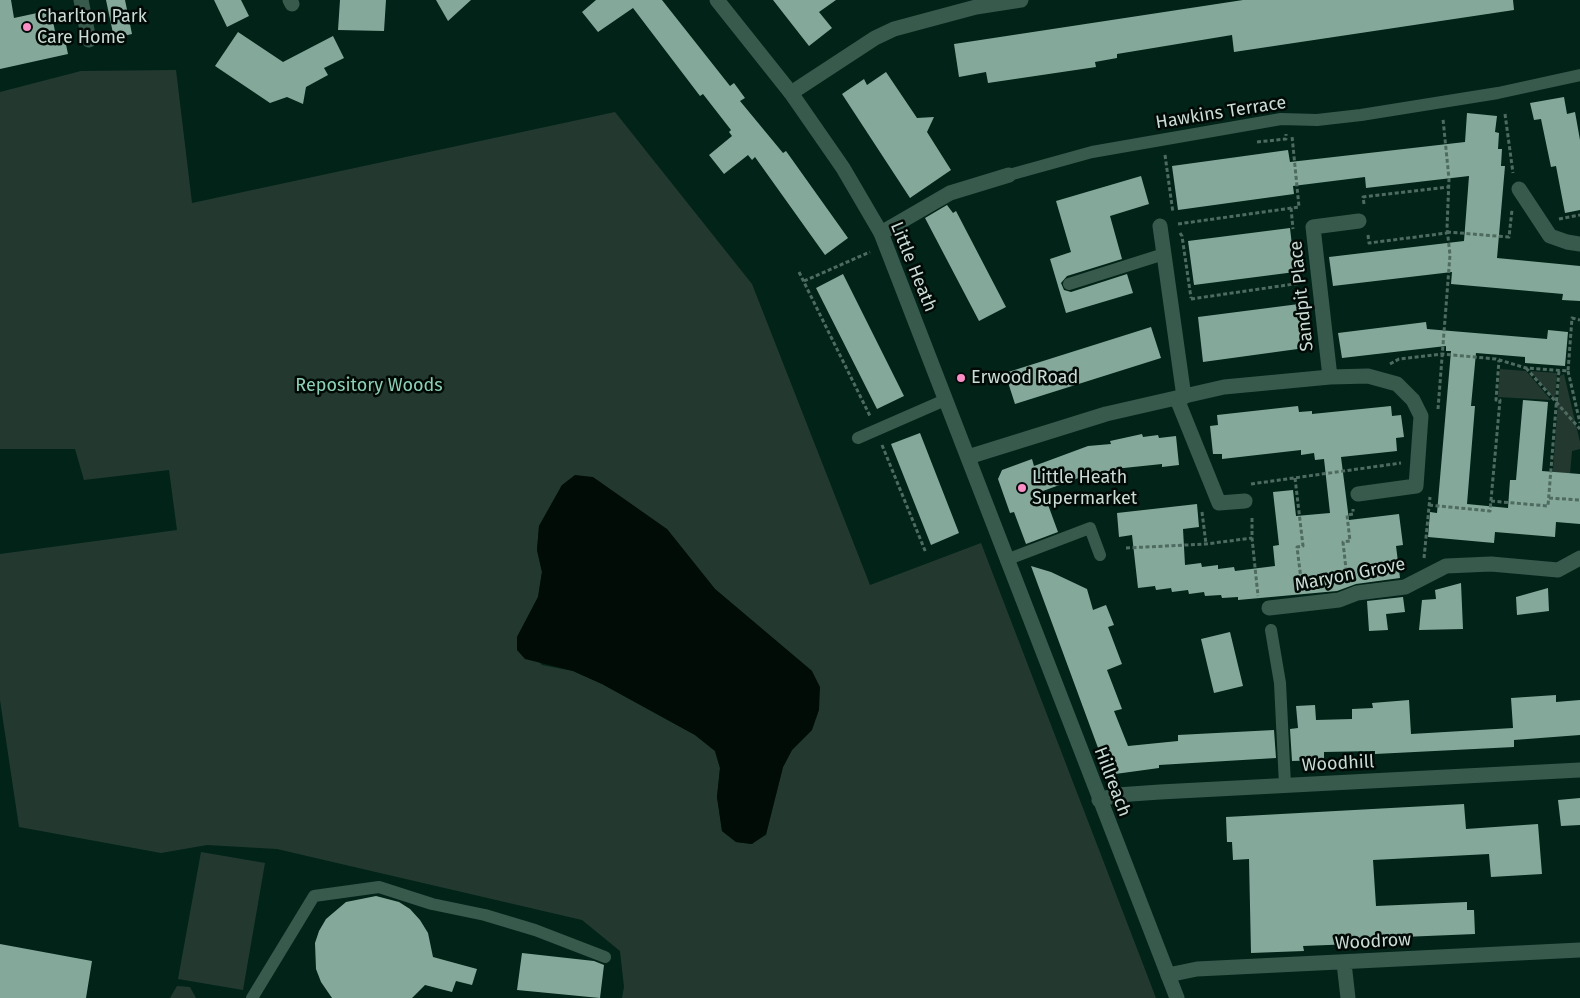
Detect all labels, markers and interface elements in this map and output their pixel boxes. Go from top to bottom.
place label: Charlton Park Care Home [37,6,147,48]
marker: Charlton Park Care Home [21,21,33,33]
street label: Hawkins Terrace [1154,92,1288,134]
street label: Little Heath [885,219,941,315]
street label: Sandpit Place [1285,240,1319,352]
place label: Erwood Road [971,367,1078,389]
marker: Erwood Road [955,372,967,384]
park label: Repository Woods [295,375,443,397]
place label: Little Heath Supermarket [1032,467,1137,509]
marker: Little Heath Supermarket [1016,482,1028,494]
street label: Maryon Grove [1293,554,1407,596]
street label: Hillreach [1089,744,1135,820]
street label: Woodhill [1301,751,1375,777]
street label: Woodrow [1334,929,1412,955]

